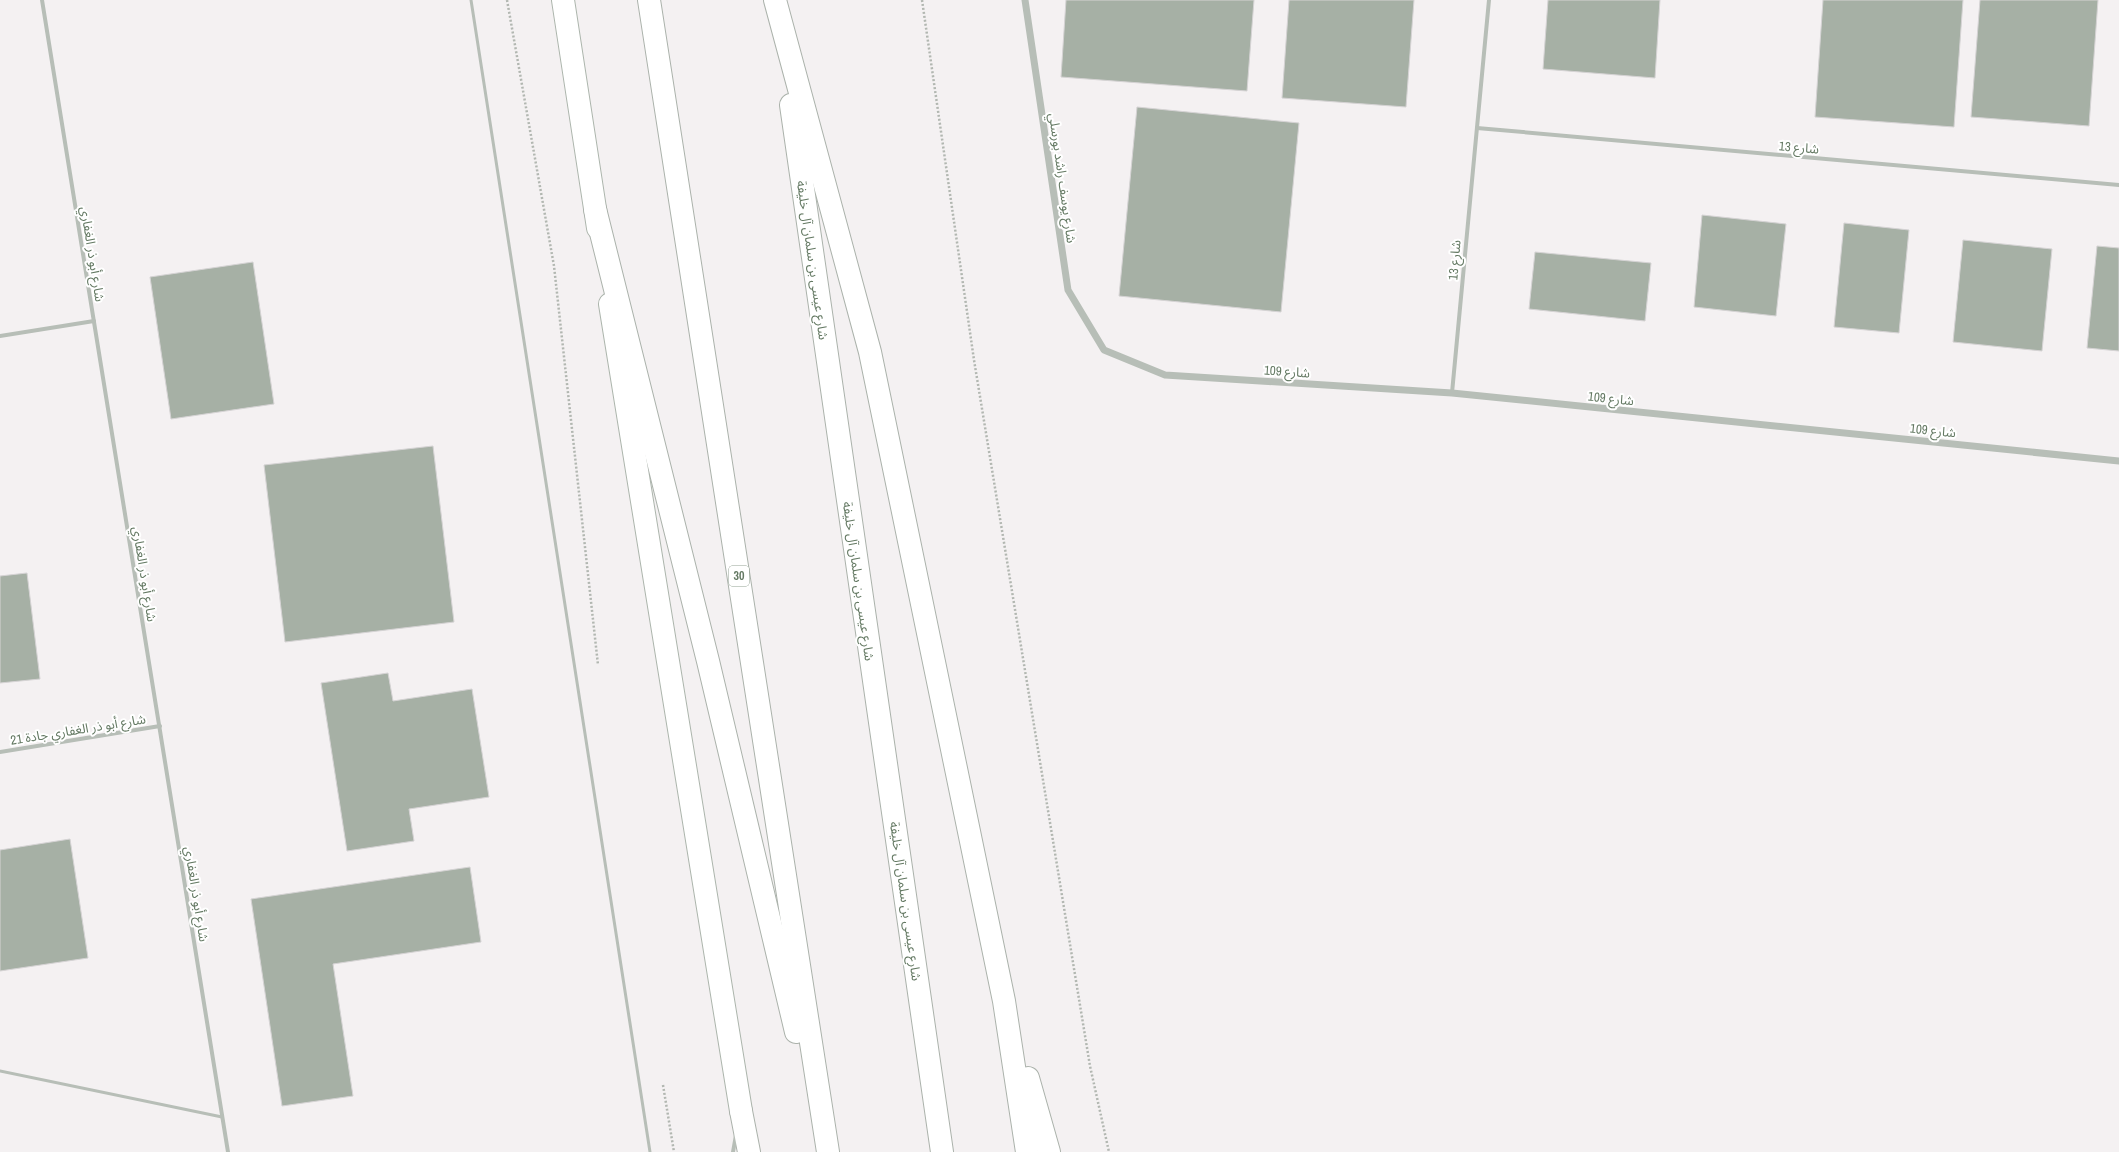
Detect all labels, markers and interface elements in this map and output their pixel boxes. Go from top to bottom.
street label: شارع يوسف راشد بورسلي [1043,112,1080,244]
street label: شارع 13 [1778,137,1820,160]
street label: شارع عيسى بن سلمان آل خليفة [791,179,832,341]
street label: شارع أبو ذر الغفاري [75,205,108,303]
street label: شارع 13 [1444,239,1467,281]
street label: شارع 109 [1263,361,1311,384]
street label: شارع 109 [1587,388,1635,411]
street label: شارع 109 [1909,420,1957,443]
street label: شارع عيسى بن سلمان آل خليفة [837,500,878,662]
street label: شارع أبو ذر الغفاري [127,525,160,623]
road number: 30 [729,566,749,586]
street label: شارع أبو ذر الغفاري جادة 21 [9,710,147,751]
street label: شارع عيسى بن سلمان آل خليفة [884,820,925,982]
street label: شارع أبو ذر الغفاري [179,845,212,943]

